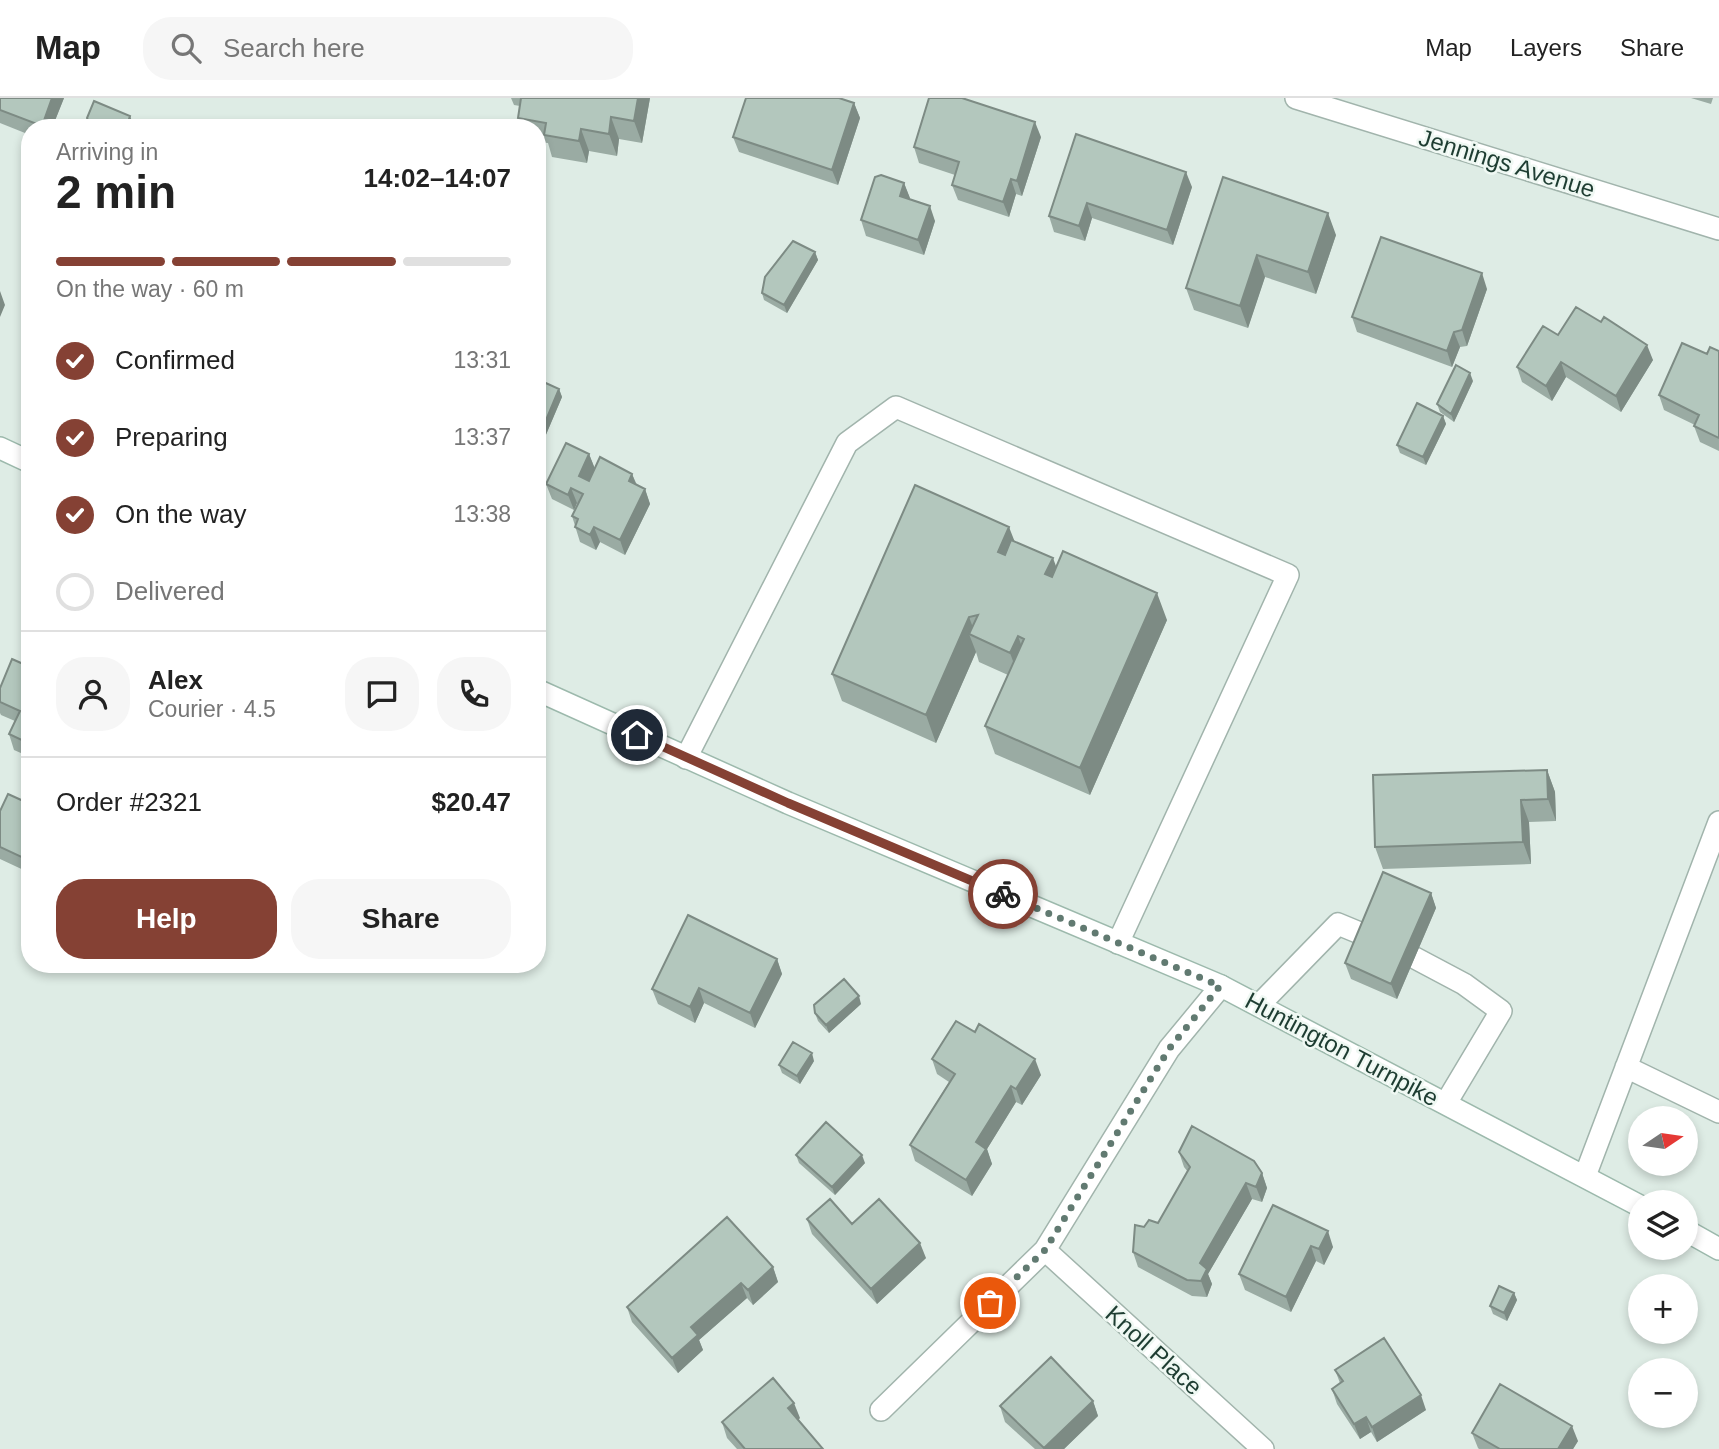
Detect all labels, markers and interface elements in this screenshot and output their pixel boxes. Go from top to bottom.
search box [143,17,633,80]
text: Map [35,29,101,66]
icon: search [167,29,205,67]
text: Search here [223,33,365,63]
text: Map [1425,34,1472,61]
text: Layers [1510,34,1582,61]
text: Share [1620,34,1684,61]
street label: Jennings Avenue [1416,123,1598,203]
text: Arriving in [56,139,158,165]
text: 14:02–14:07 [364,163,511,193]
text: 2 min [56,166,176,218]
text: On the way · 60 m [56,276,244,302]
icon: check [56,342,94,380]
text: Confirmed [115,345,235,375]
text: 13:31 [453,347,511,373]
icon: check [56,419,94,457]
text: Preparing [115,422,228,452]
text: 13:37 [453,424,511,450]
icon: check [56,496,94,534]
text: On the way [115,499,247,529]
text: 13:38 [453,501,511,527]
text: Delivered [115,576,225,606]
button: person [56,657,130,731]
button: chat [345,657,419,731]
button: phone [437,657,511,731]
text: Alex [148,665,203,695]
text: Courier · 4.5 [148,696,276,722]
pin [607,705,667,765]
icon: home [618,716,656,754]
text: Order #2321 [56,787,202,817]
text: $20.47 [431,787,511,817]
courier [968,859,1038,929]
icon: bike [984,875,1022,913]
button: Help [56,879,277,959]
button: Share [291,879,511,959]
street label: Huntington Turnpike [1241,987,1443,1111]
north arrow [1628,1106,1698,1176]
map controls [1628,1106,1698,1428]
button: layers [1628,1190,1698,1260]
pin [960,1273,1020,1333]
button: + [1628,1274,1698,1344]
icon: bag [971,1284,1009,1322]
street label: Knoll Place [1100,1300,1208,1400]
button: − [1628,1358,1698,1428]

